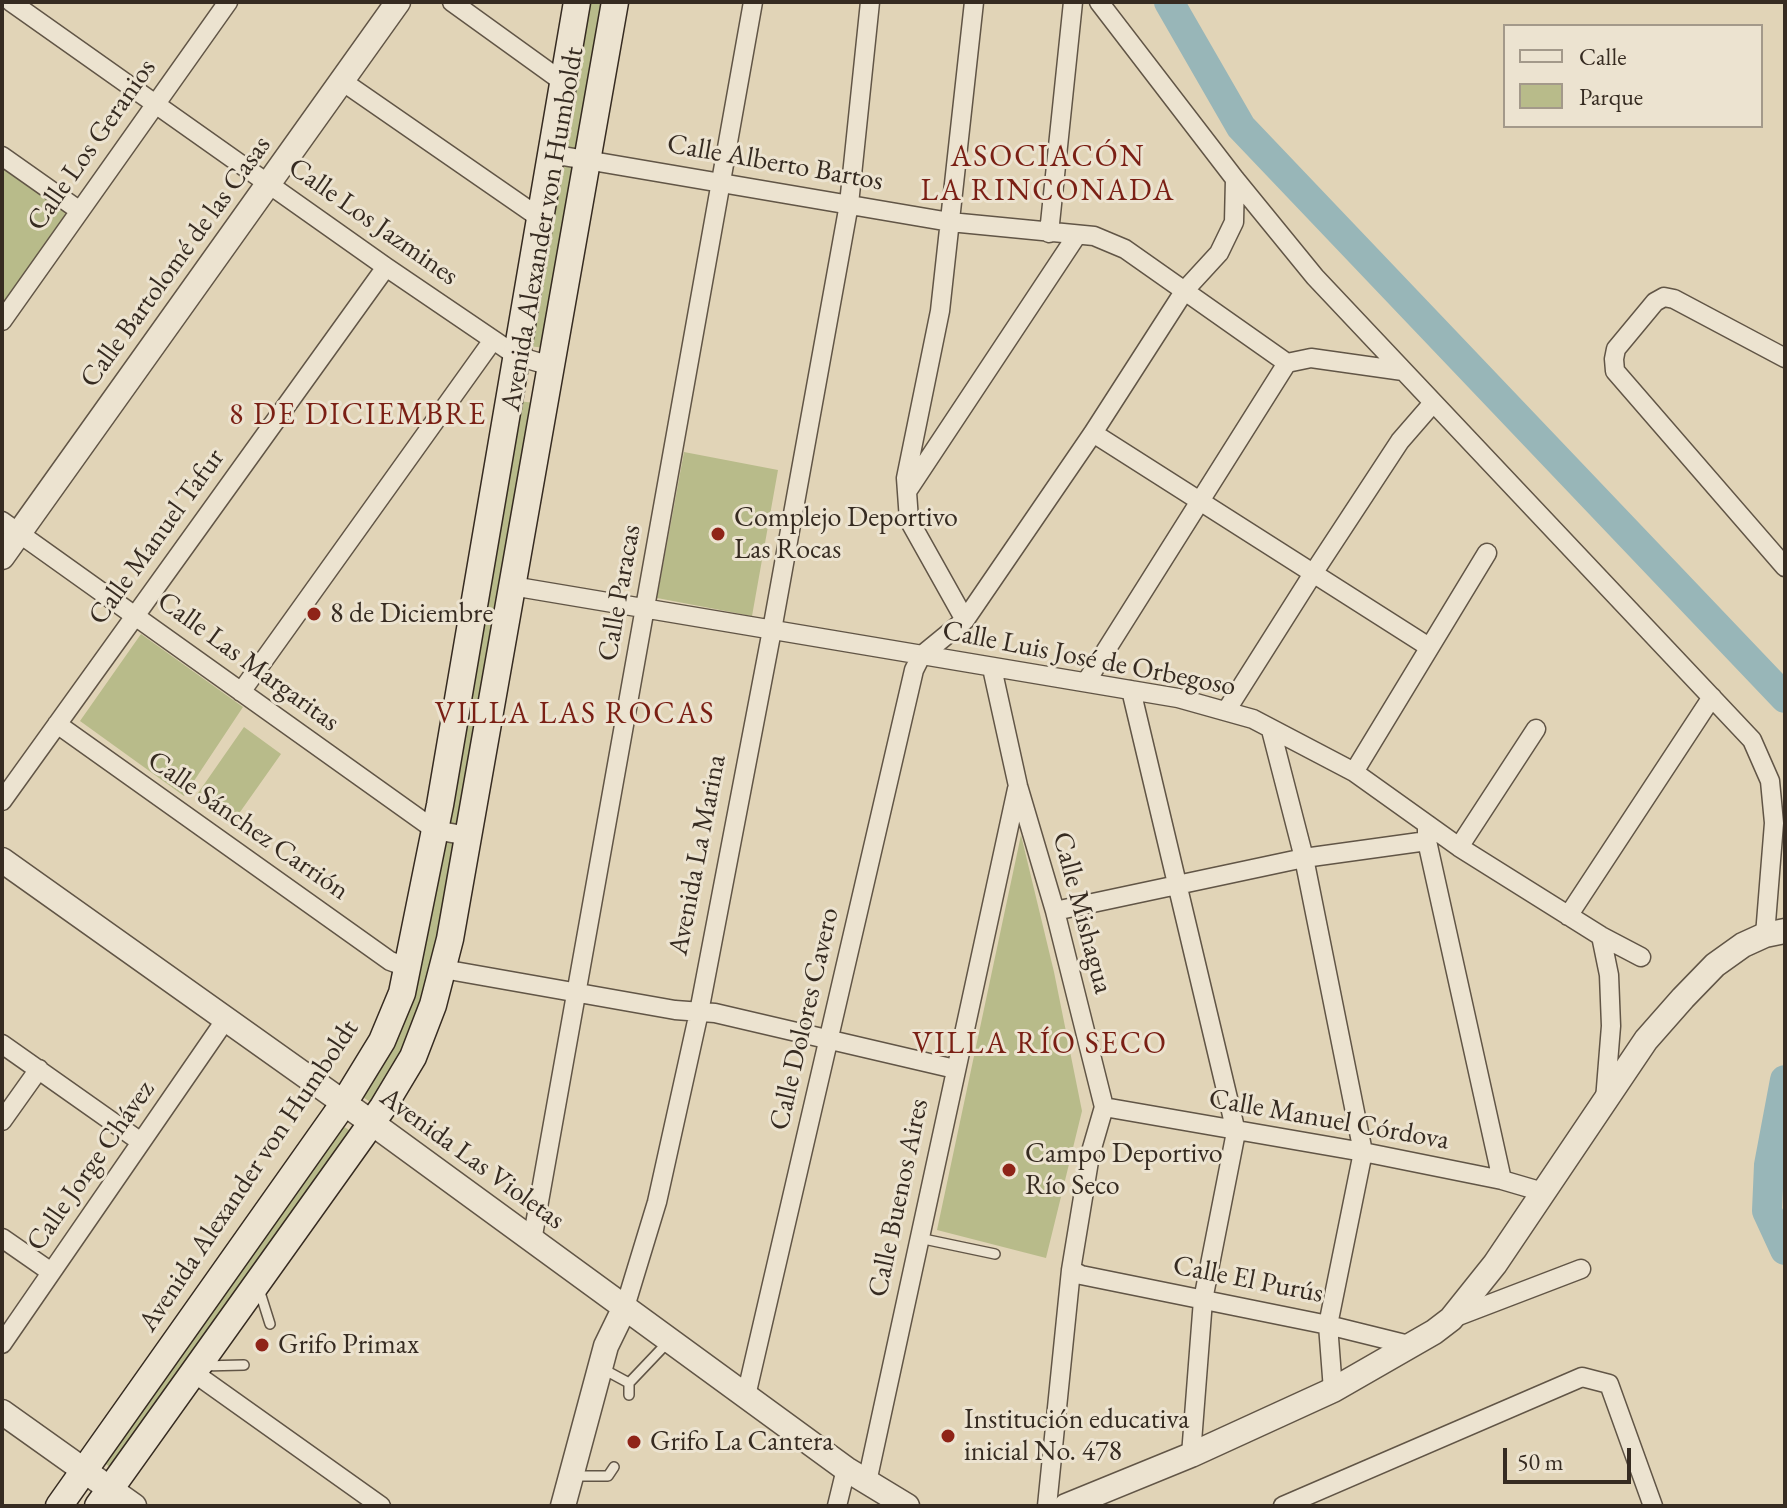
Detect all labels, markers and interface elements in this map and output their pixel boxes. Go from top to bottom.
legend [1503,24,1763,128]
text: Calle [1579,41,1627,72]
street label: Avenida Alexander von Humboldt [494,44,592,414]
street label: Calle Los Geranios [20,53,164,237]
text: Parque [1579,81,1643,112]
street label: Calle Alberto Bartos [664,127,886,199]
street label: Calle Bartolomé de las Casas [73,130,279,394]
district label: ASOCIACÓN LA RINCONADA [921,140,1175,210]
street label: Calle Los Jazmines [281,151,465,293]
district label: 8 DE DICIEMBRE [229,398,487,434]
street label: Calle Manuel Tafur [82,442,232,632]
place label: Complejo Deportivo Las Rocas [734,501,958,567]
street label: Calle Paracas [591,522,649,664]
marker: Complejo Deportivo Las Rocas [709,525,727,543]
street label: Calle Las Margaritas [150,585,346,739]
place label: 8 de Diciembre [330,597,493,631]
marker: 8 de Diciembre [305,605,323,623]
street label: Calle Luis José de Orbegoso [939,614,1239,704]
district label: VILLA LAS ROCAS [435,697,715,733]
street label: Calle Sánchez Carrión [141,744,355,908]
street label: Avenida La Marina [662,752,734,958]
street label: Calle Mishagua [1044,829,1120,997]
street label: Calle Dolores Cavero [763,905,847,1133]
street label: Avenida Alexander von Humboldt [132,1014,366,1338]
district label: VILLA RÍO SECO [912,1027,1168,1063]
street label: Calle Jorge Chávez [20,1074,162,1258]
street label: Avenida Las Violetas [373,1081,571,1237]
street label: Calle Manuel Córdova [1206,1082,1452,1158]
street label: Calle Buenos Aires [862,1096,936,1300]
place label: Campo Deportivo Río Seco [1025,1137,1223,1203]
marker: Campo Deportivo Río Seco [1000,1161,1018,1179]
street label: Calle El Purús [1170,1249,1326,1311]
place label: Grifo Primax [278,1328,419,1362]
marker: Grifo Primax [253,1336,271,1354]
place label: Institución educativa inicial No. 478 [964,1403,1189,1469]
place label: Grifo La Cantera [650,1425,833,1459]
marker: Institución educativa inicial No. 478 [939,1427,957,1445]
scale bar [1507,1432,1635,1482]
marker: Grifo La Cantera [625,1433,643,1451]
text: 50 m [1517,1446,1564,1477]

